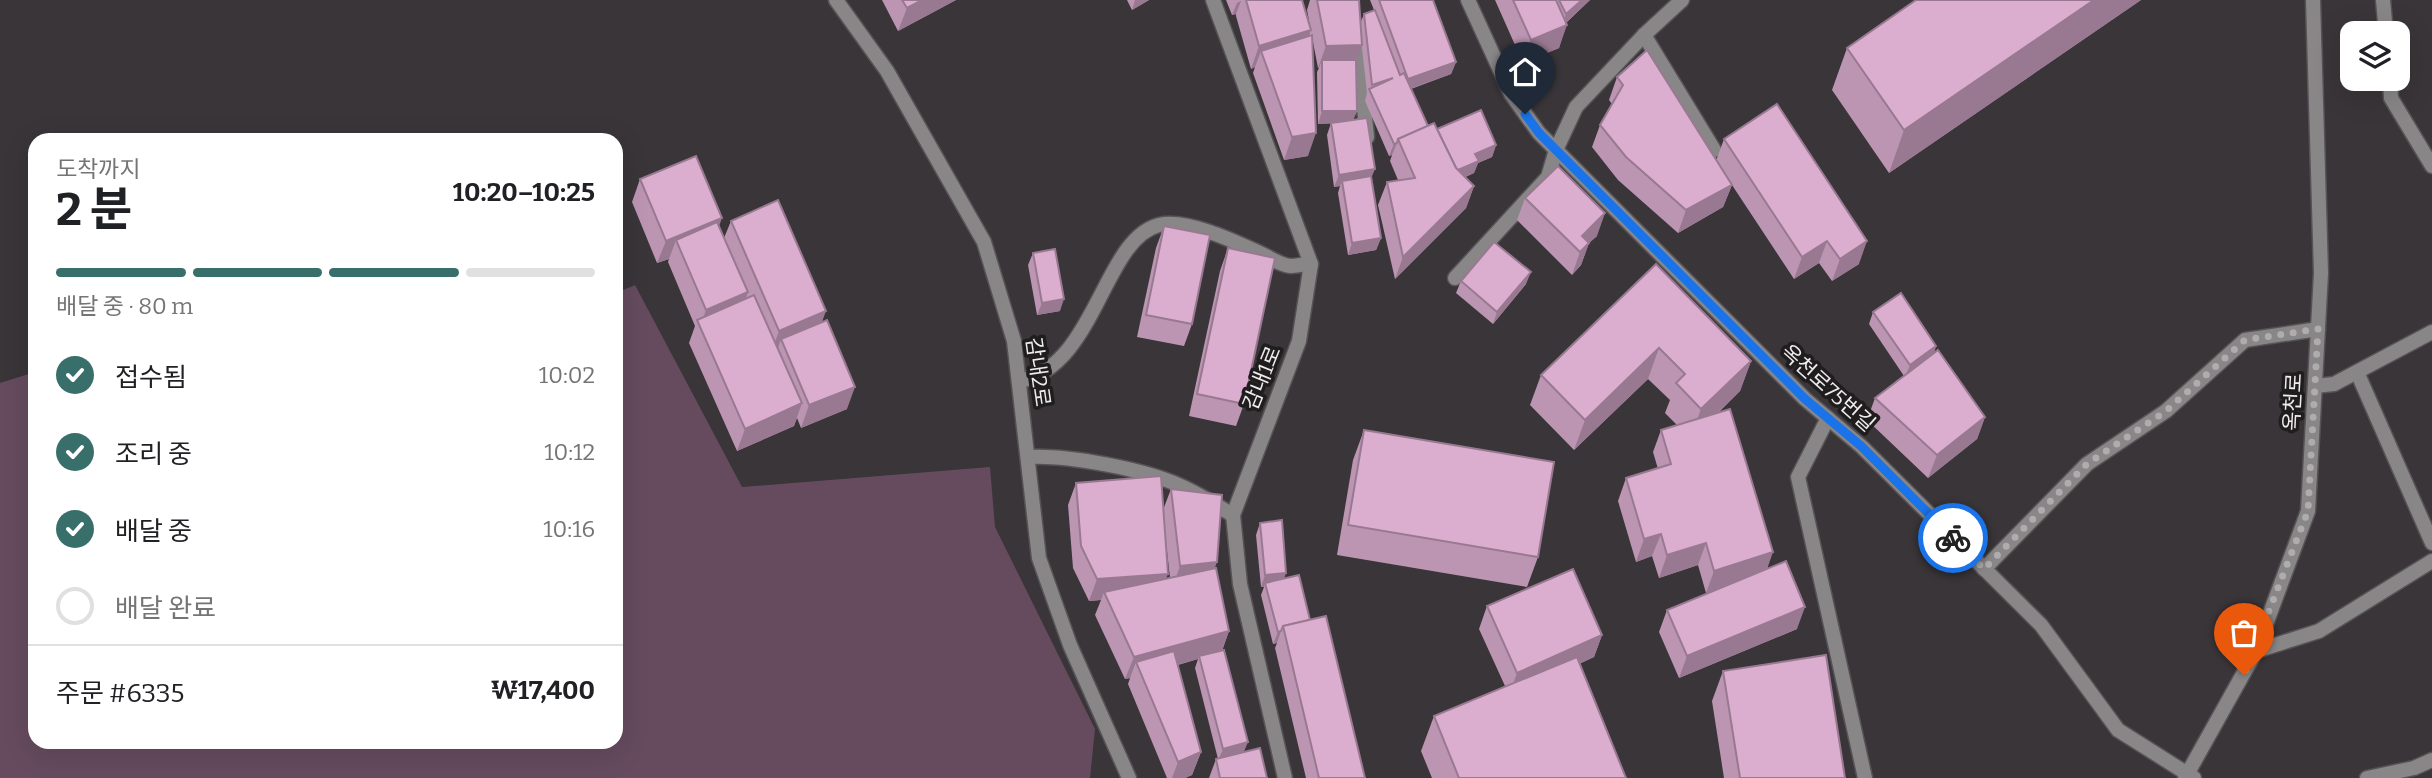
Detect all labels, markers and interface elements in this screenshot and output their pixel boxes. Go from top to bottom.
map controls [2340,21,2410,91]
button: layers [2340,21,2410,91]
pin [1495,42,1555,114]
icon: home [1506,53,1544,91]
text: 도착까지 [56,155,141,183]
text: 10:20–10:25 [453,177,595,208]
text: 2 분 [56,182,133,237]
text: 배달 중 · 80 m [56,292,193,320]
street label: 감내2로 [1020,336,1056,408]
street label: 옥천로75번길 [1775,339,1881,437]
street label: 감내1로 [1237,342,1287,414]
icon: check [56,356,94,394]
text: 10:02 [539,361,595,389]
text: 접수됨 [115,362,187,393]
street label: 옥천로 [2279,372,2307,432]
icon: check [56,433,94,471]
text: 10:12 [544,438,595,466]
text: 조리 중 [115,439,192,470]
courier [1918,503,1988,573]
icon: check [56,510,94,548]
text: 10:16 [543,515,595,543]
text: 배달 중 [115,516,192,547]
icon: bike [1934,519,1972,557]
text: 배달 완료 [115,593,216,624]
pin [2214,603,2274,675]
icon: bag [2225,614,2263,652]
text: ₩17,400 [491,675,595,706]
text: 주문 #6335 [56,678,184,709]

